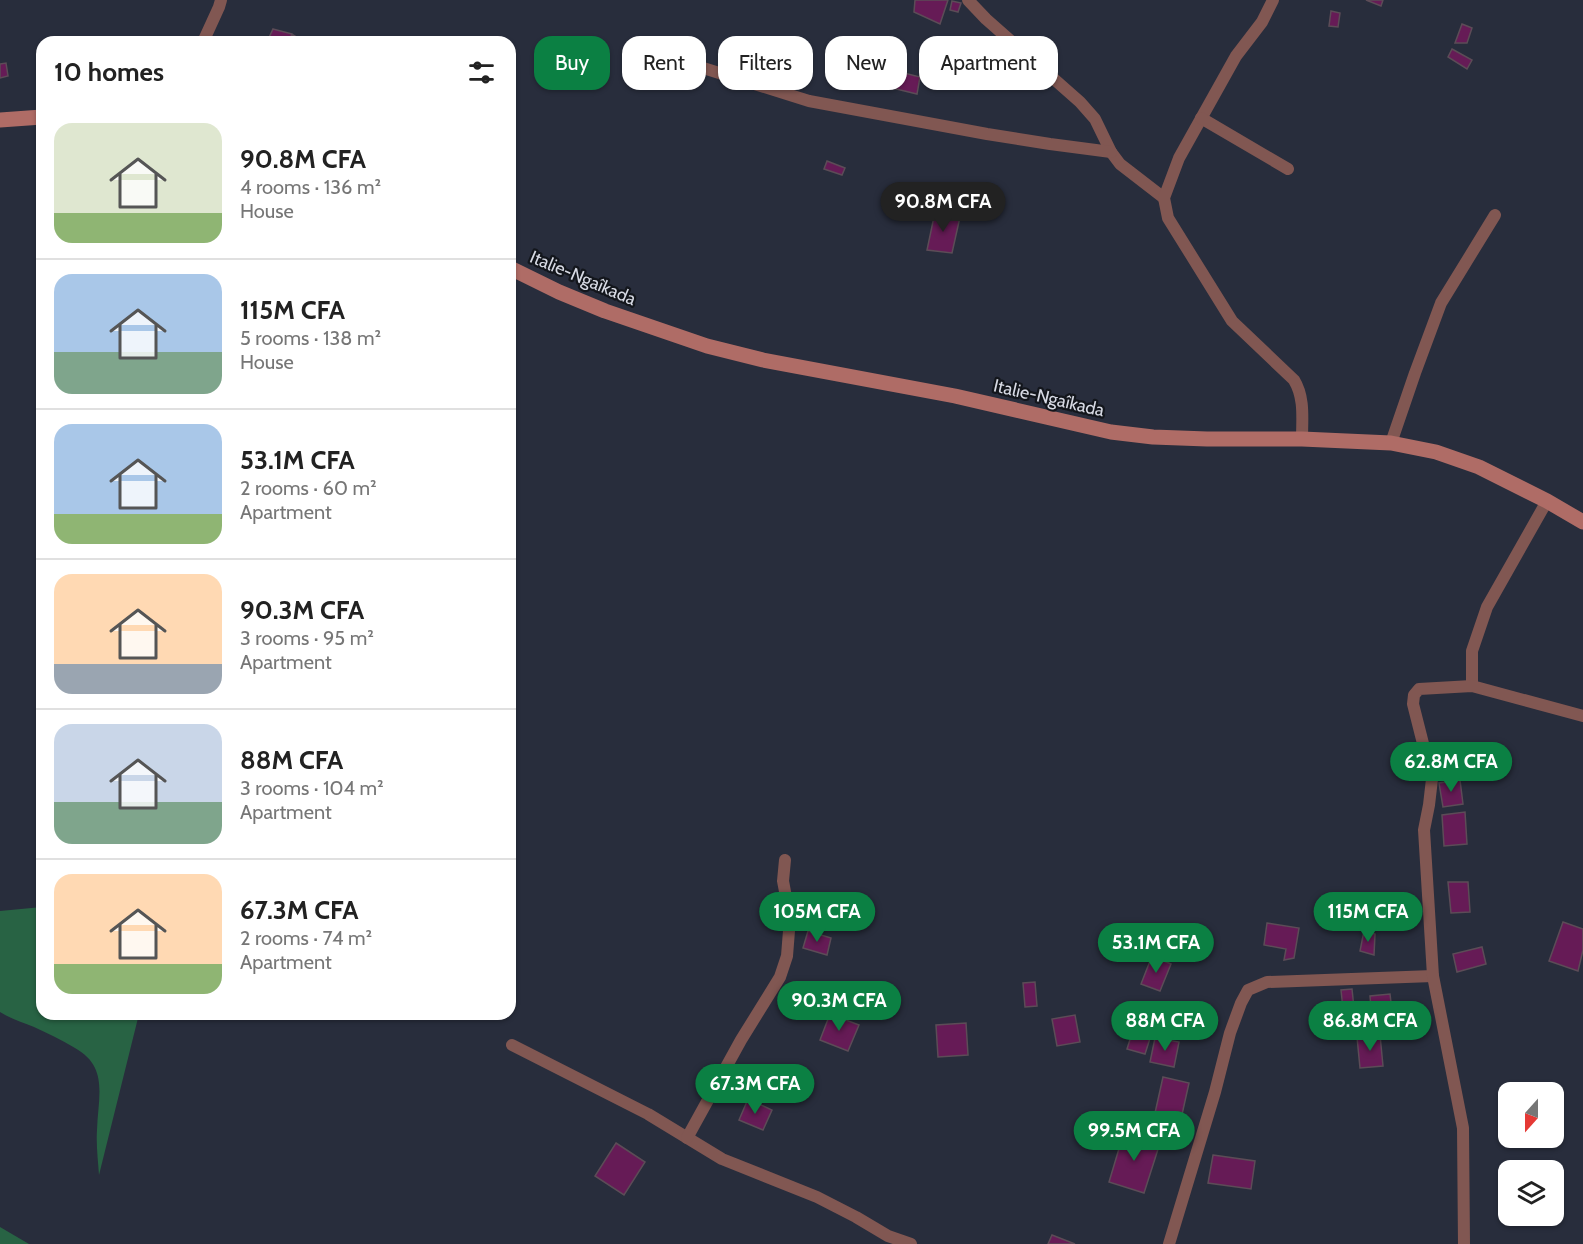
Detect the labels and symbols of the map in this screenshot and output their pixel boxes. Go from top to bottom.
pin: 90.8M CFA [874,182,1012,233]
street label: Italie-Ngaîkada [527,246,640,310]
street label: Italie-Ngaîkada [991,375,1107,422]
pin: 62.8M CFA [1382,742,1520,793]
pin: 105M CFA [755,892,879,943]
pin: 115M CFA [1306,892,1430,943]
pin: 53.1M CFA [1087,923,1225,974]
pin: 90.3M CFA [770,981,908,1032]
pin: 88M CFA [1110,1001,1220,1052]
pin: 86.8M CFA [1301,1001,1439,1052]
pin: 67.3M CFA [686,1064,824,1115]
north arrow [1498,1082,1564,1148]
pin: 99.5M CFA [1065,1111,1203,1162]

